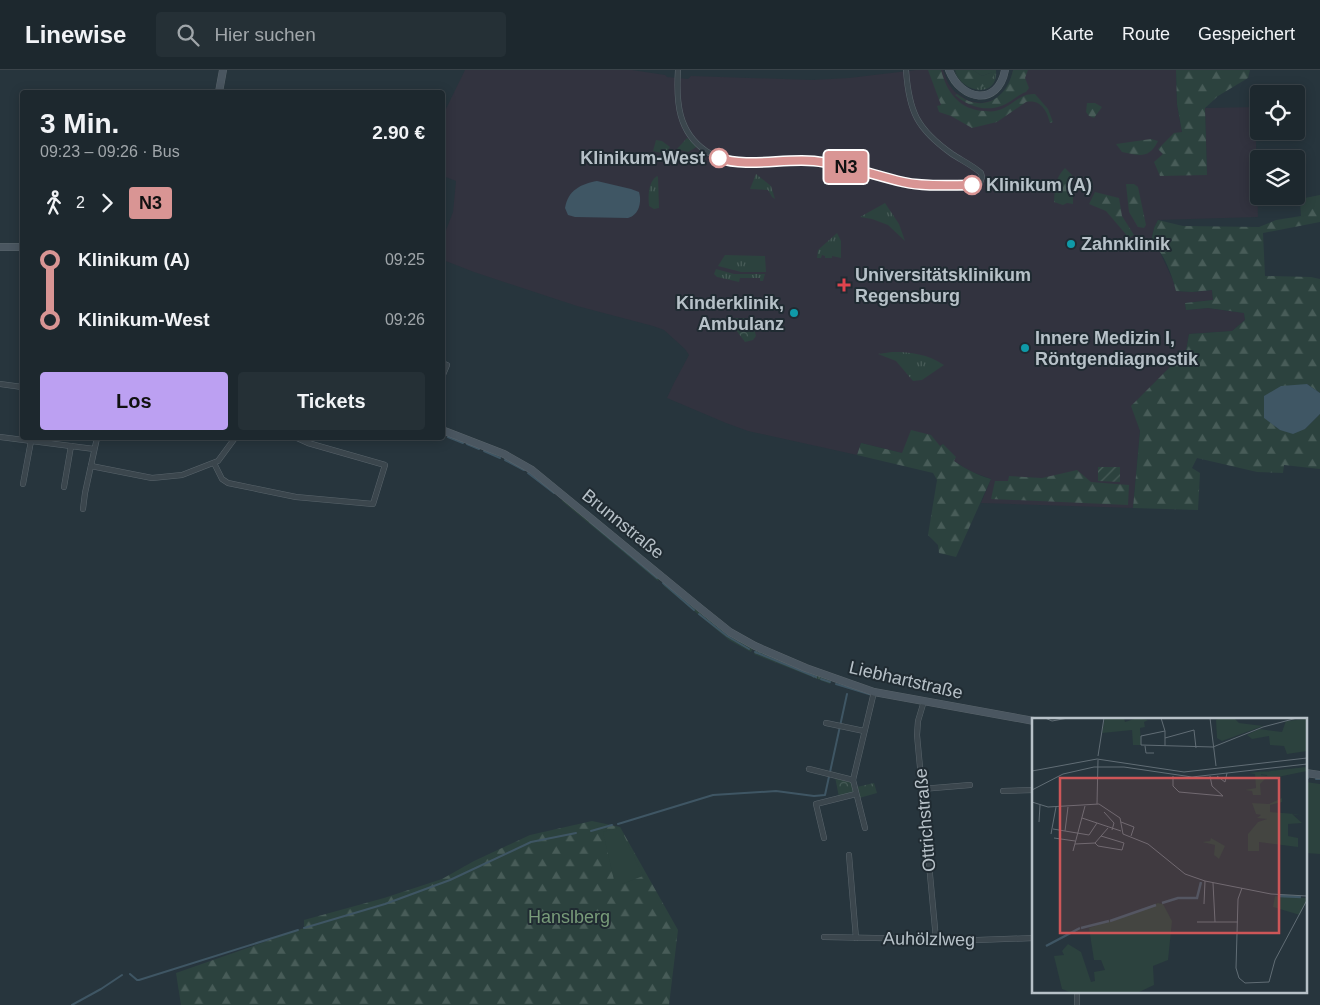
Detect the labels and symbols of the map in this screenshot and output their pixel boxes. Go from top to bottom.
place label: Klinikum-West [580,148,705,168]
marker: Klinikum-West [709,148,729,168]
line badge: N3 [824,151,868,183]
marker: Klinikum (A) [962,175,982,195]
place label: Klinikum (A) [986,175,1092,195]
place label: Zahnklinik [1081,234,1171,254]
marker: Zahnklinik [1065,238,1077,250]
place label: Universitätsklinikum Regensburg [855,265,1031,306]
marker: Universitätsklinikum Regensburg [837,278,851,292]
place label: Kinderklinik, Ambulanz [676,293,784,334]
marker: Kinderklinik, Ambulanz [788,307,800,319]
place label: Innere Medizin I, Röntgendiagnostik [1035,328,1199,369]
marker: Innere Medizin I, Röntgendiagnostik [1019,342,1031,354]
street label: Brunnstraße [578,485,668,563]
street label: Liebhartstraße [847,657,965,703]
inset map [1032,718,1308,992]
street label: Ottrichstraße [911,767,939,873]
park label: Hanslberg [528,907,610,927]
street label: Auhölzlweg [883,928,975,950]

